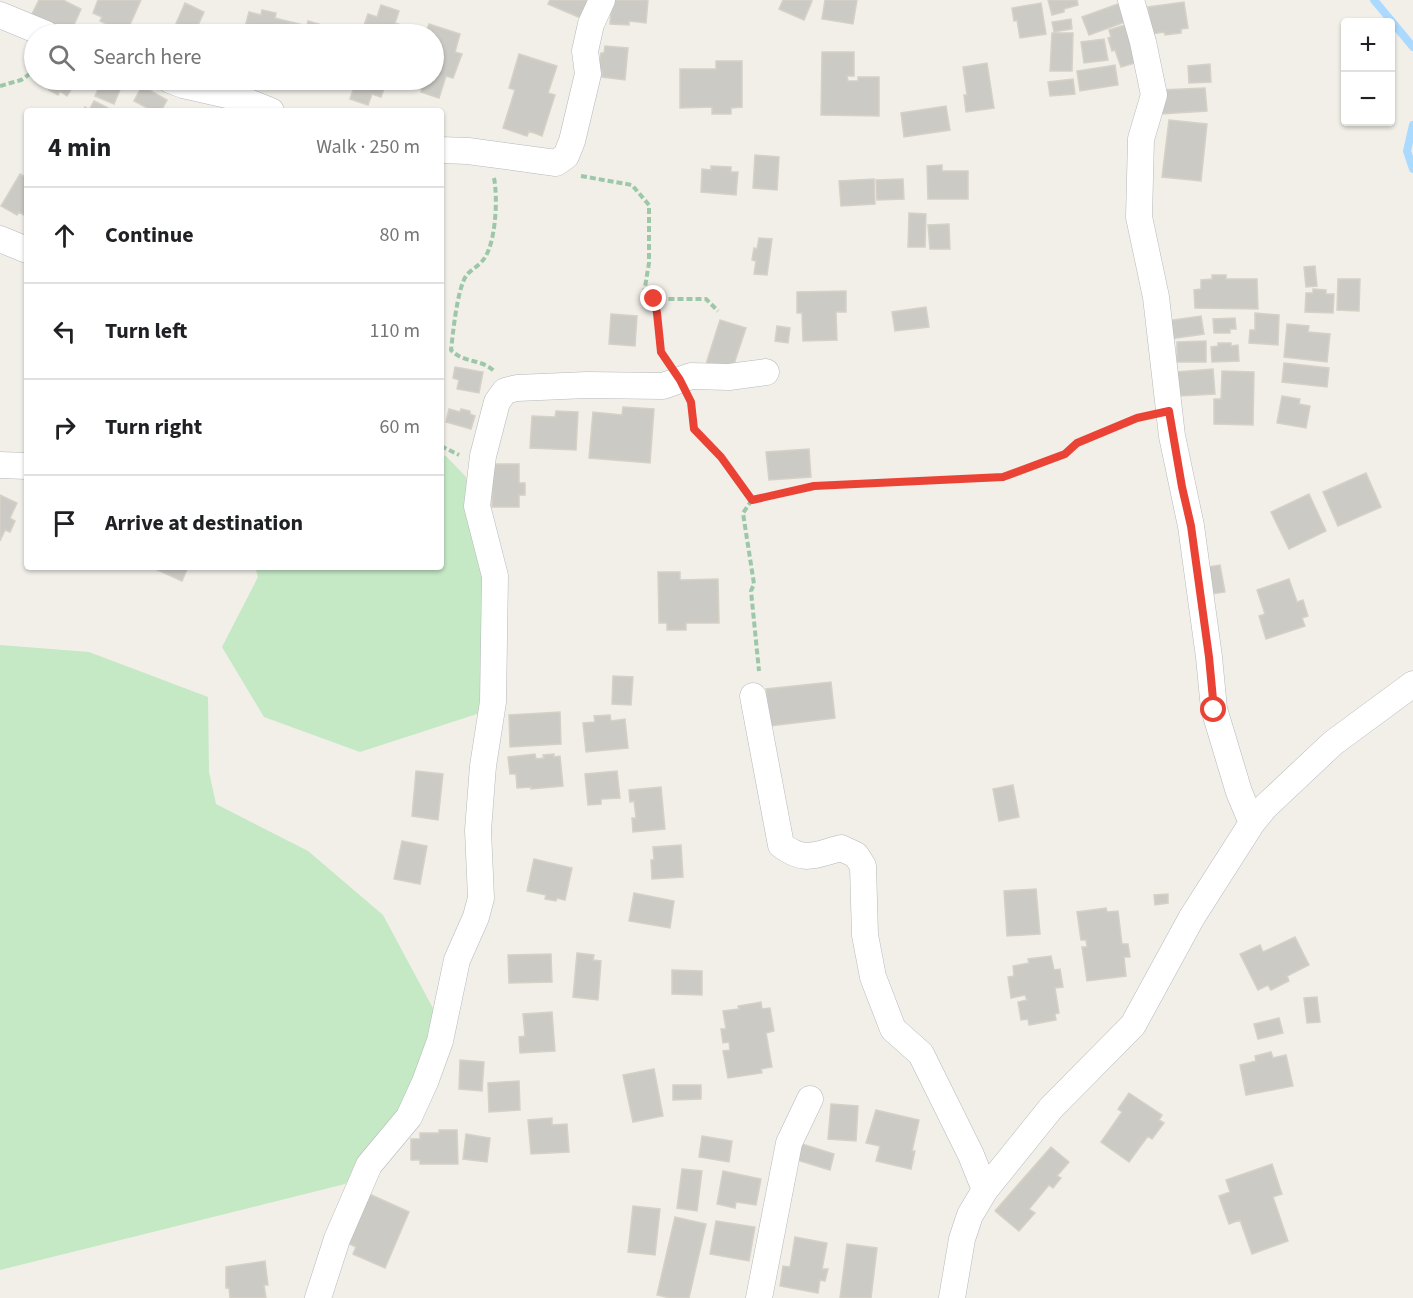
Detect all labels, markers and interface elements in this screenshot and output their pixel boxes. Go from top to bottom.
map controls [1341,18,1395,126]
button: + [1341,18,1395,72]
search box [24,24,444,90]
icon: search [45,41,78,74]
text: Search here [93,41,201,73]
button: − [1341,72,1395,126]
text: 4 min [48,129,111,166]
text: Walk · 250 m [316,133,420,161]
icon: ahead [48,219,81,252]
text: Continue [105,219,194,251]
text: 80 m [380,221,420,249]
route end [640,285,666,311]
icon: left [48,315,81,348]
text: Turn left [105,315,187,347]
text: 110 m [370,317,420,345]
icon: right [48,411,81,444]
text: Turn right [105,411,202,443]
text: 60 m [380,413,420,441]
icon: arrive [48,507,81,540]
text: Arrive at destination [105,507,303,539]
route start [1200,696,1226,722]

